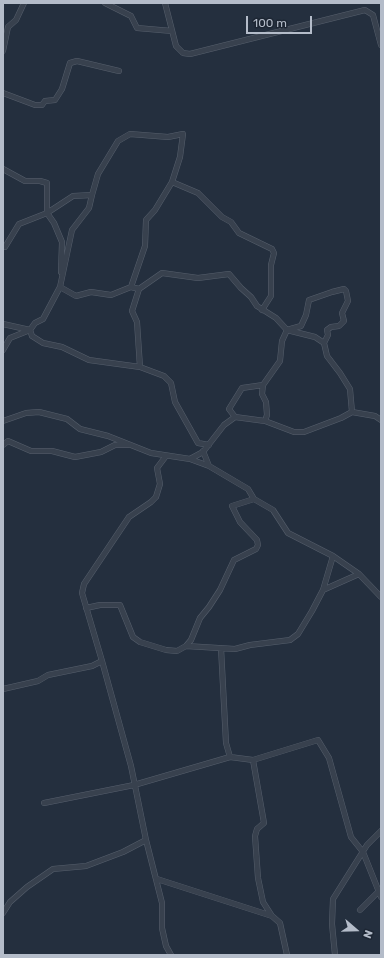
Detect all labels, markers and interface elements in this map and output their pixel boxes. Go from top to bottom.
scale bar [248,8,314,34]
text: 100 m [253,16,287,30]
north arrow [336,910,376,950]
text: N [360,928,375,940]

